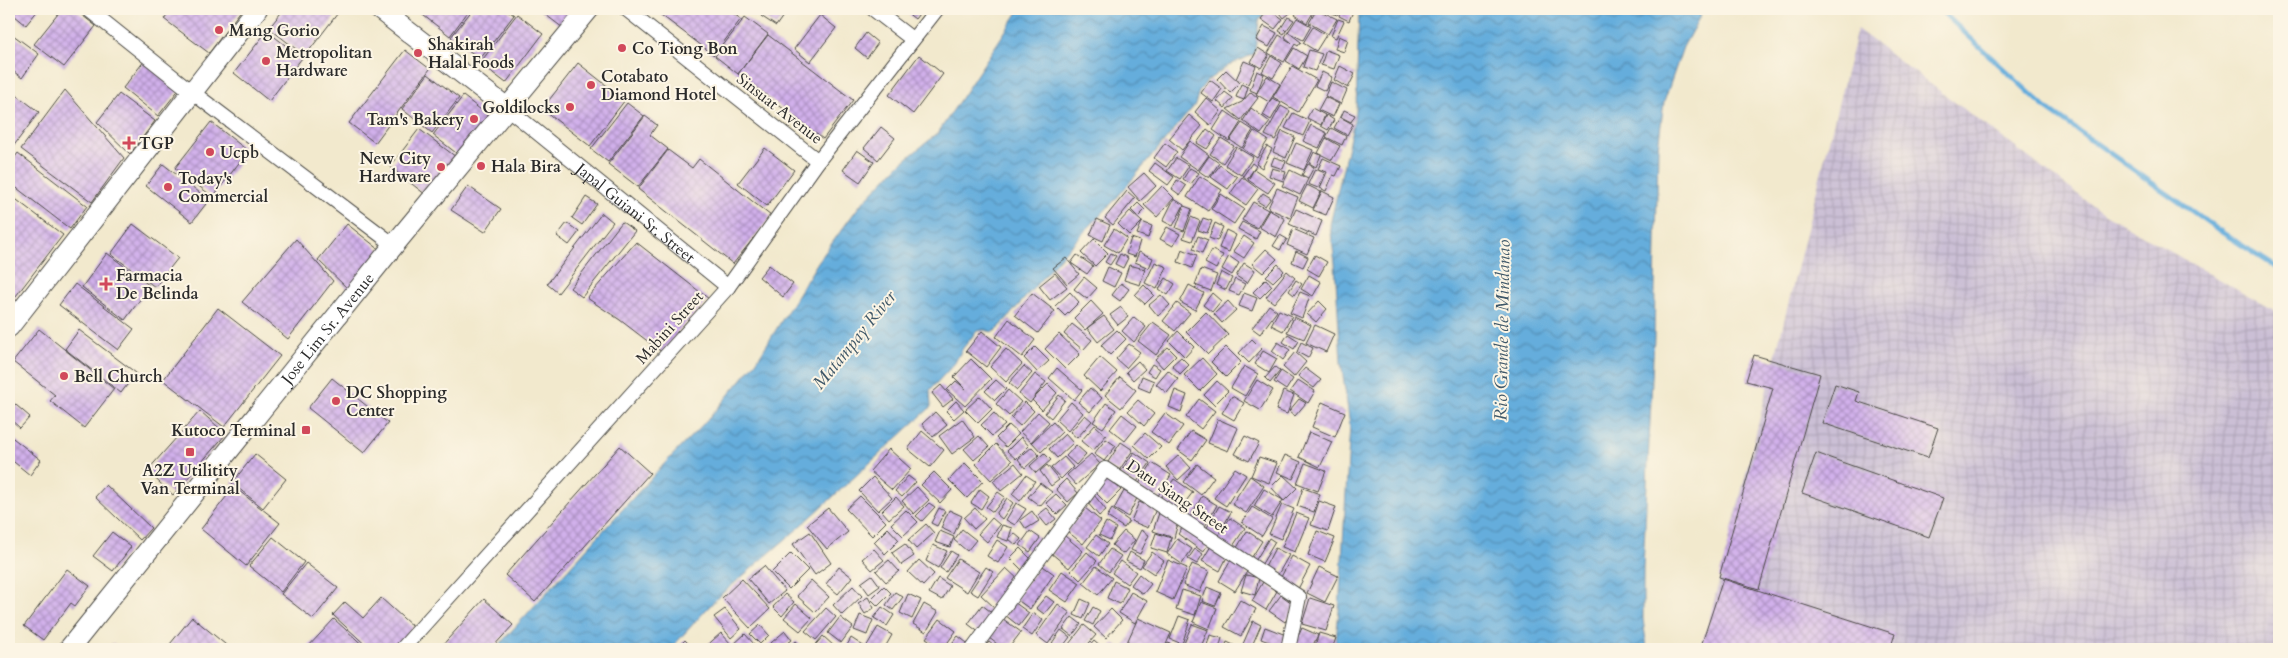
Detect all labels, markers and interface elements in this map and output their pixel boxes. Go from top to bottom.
place label: Mang Gorio [229,20,320,42]
marker: Mang Gorio [213,24,225,36]
place label: Shakirah Halal Foods [428,34,514,74]
place label: Co Tiong Bon [632,38,738,60]
place label: Metropolitan Hardware [276,42,373,82]
marker: Co Tiong Bon [616,42,628,54]
marker: Shakirah Halal Foods [412,47,424,59]
marker: Metropolitan Hardware [260,55,272,67]
place label: Cotabato Diamond Hotel [601,66,717,106]
street label: Sinsuat Avenue [732,68,827,149]
marker: Cotabato Diamond Hotel [585,79,597,91]
place label: Goldilocks [482,97,560,119]
marker: Goldilocks [564,101,576,113]
place label: Tam's Bakery [367,109,464,131]
marker: Tam's Bakery [468,113,480,125]
place label: TGP [139,133,174,155]
marker: TGP [123,137,135,149]
place label: Ucpb [220,142,259,164]
marker: Ucpb [204,146,216,158]
place label: New City Hardware [359,148,431,188]
place label: Hala Bira [491,156,561,178]
street label: Japal Guiani Sr. Street [570,157,700,268]
marker: Hala Bira [475,160,487,172]
marker: New City Hardware [435,161,447,173]
place label: Today's Commercial [178,168,268,208]
marker: Today's Commercial [162,181,174,193]
water label: Rio Grande de Mindanao [1488,239,1517,421]
place label: Farmacia De Belinda [116,265,199,305]
street label: Jose Lim Sr. Avenue [275,268,380,390]
marker: Farmacia De Belinda [100,278,112,290]
water label: Matampay River [807,285,903,395]
street label: Mabini Street [631,286,709,369]
place label: Bell Church [74,366,163,388]
marker: Bell Church [58,370,70,382]
place label: DC Shopping Center [346,382,447,422]
marker: DC Shopping Center [330,395,342,407]
place label: Kutoco Terminal [171,420,296,442]
marker: Kutoco Terminal [300,424,312,436]
marker: A2Z Utilitity Van Terminal [184,446,196,458]
street label: Datu Siang Street [1122,455,1233,539]
place label: A2Z Utilitity Van Terminal [140,460,240,500]

